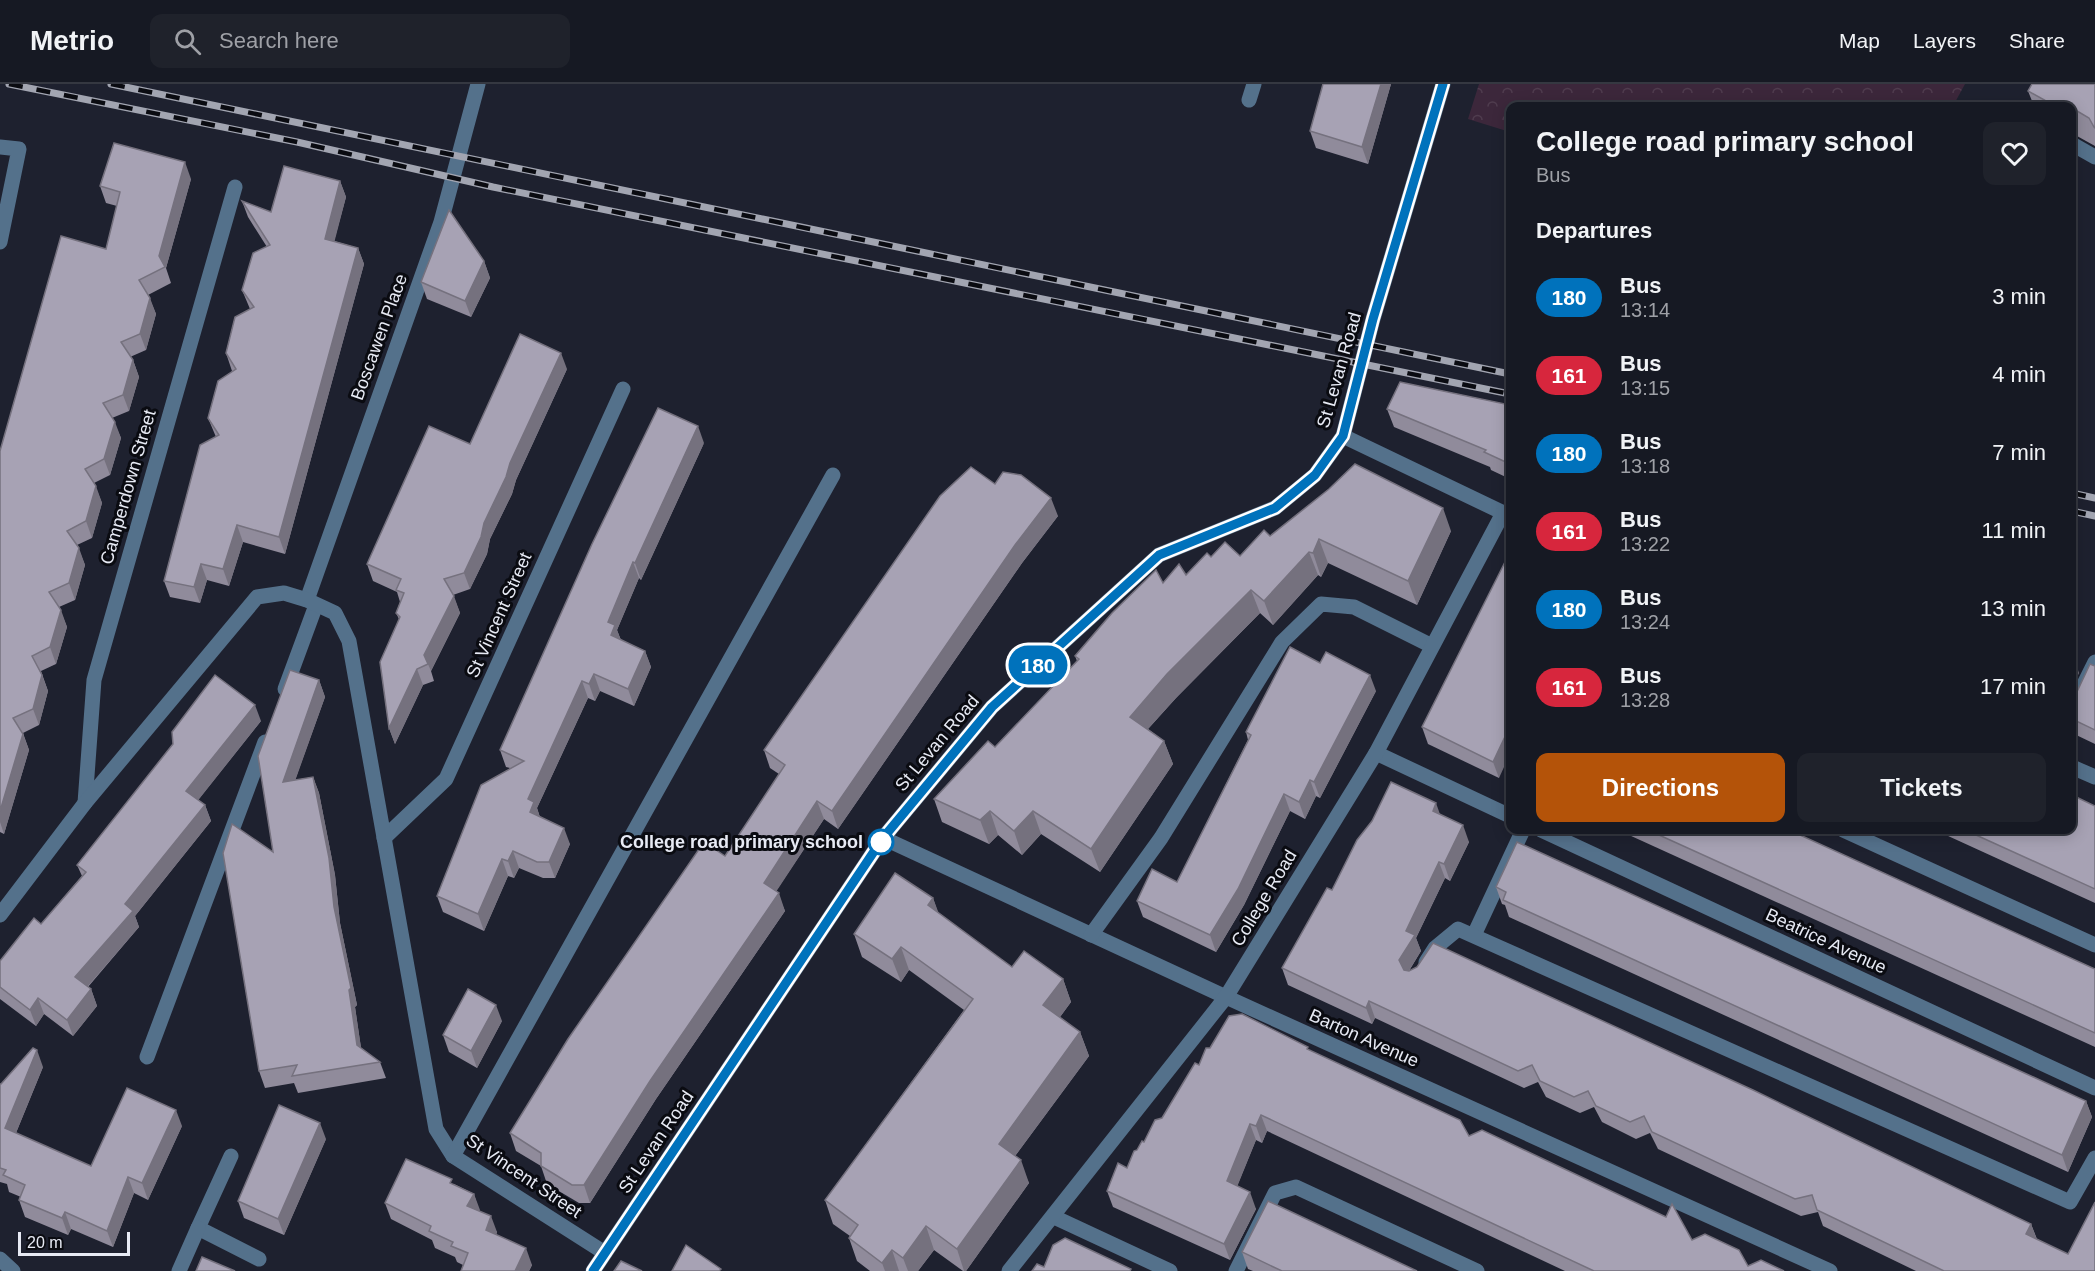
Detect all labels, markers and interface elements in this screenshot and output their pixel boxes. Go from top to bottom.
search box [150,14,570,68]
text: Metrio [30,25,114,56]
icon: search [171,25,204,58]
text: Search here [219,28,339,53]
text: Map [1839,29,1880,52]
text: Layers [1913,29,1976,52]
text: Share [2009,29,2065,52]
button: heart [1983,122,2046,185]
text: College road primary school [1536,126,1914,157]
text: Bus [1536,164,1570,186]
text: Departures [1536,218,1652,243]
street label: Boscawen Place [347,271,411,403]
text: Bus [1620,273,1662,298]
text: 3 min [1992,284,2046,309]
text: 180 [1551,286,1587,309]
text: 13:14 [1620,299,1670,321]
street label: St Levan Road [1313,310,1365,430]
text: Bus [1620,351,1662,376]
text: 4 min [1992,362,2046,387]
text: 161 [1551,364,1587,387]
text: 13:15 [1620,377,1670,399]
street label: Camperdown Street [96,407,160,567]
text: Bus [1620,429,1662,454]
text: 7 min [1992,440,2046,465]
text: 180 [1551,442,1587,465]
text: 13:18 [1620,455,1670,477]
text: Bus [1620,507,1662,532]
text: 11 min [1982,518,2046,543]
text: 161 [1551,520,1587,543]
text: 13:22 [1620,533,1670,555]
street label: St Vincent Street [462,549,536,681]
text: Bus [1620,585,1662,610]
text: 13 min [1980,596,2046,621]
text: 180 [1551,598,1587,621]
text: 13:24 [1620,611,1670,633]
line badge: 180 [1004,646,1072,684]
text: 180 [1020,654,1056,677]
text: Bus [1620,663,1662,688]
text: 17 min [1980,674,2046,699]
text: 161 [1551,676,1587,699]
text: 13:28 [1620,689,1670,711]
street label: St Levan Road [891,691,983,795]
button: Directions [1536,753,1785,822]
button: Tickets [1797,753,2046,822]
marker: College road primary school [868,829,894,855]
place label: College road primary school [620,832,863,852]
street label: College Road [1227,846,1301,950]
street label: Beatrice Avenue [1763,904,1889,978]
street label: Barton Avenue [1306,1005,1422,1071]
street label: St Levan Road [614,1087,698,1197]
street label: St Vincent Street [463,1130,585,1222]
scale bar [18,1229,130,1256]
text: 20 m [27,1234,63,1251]

